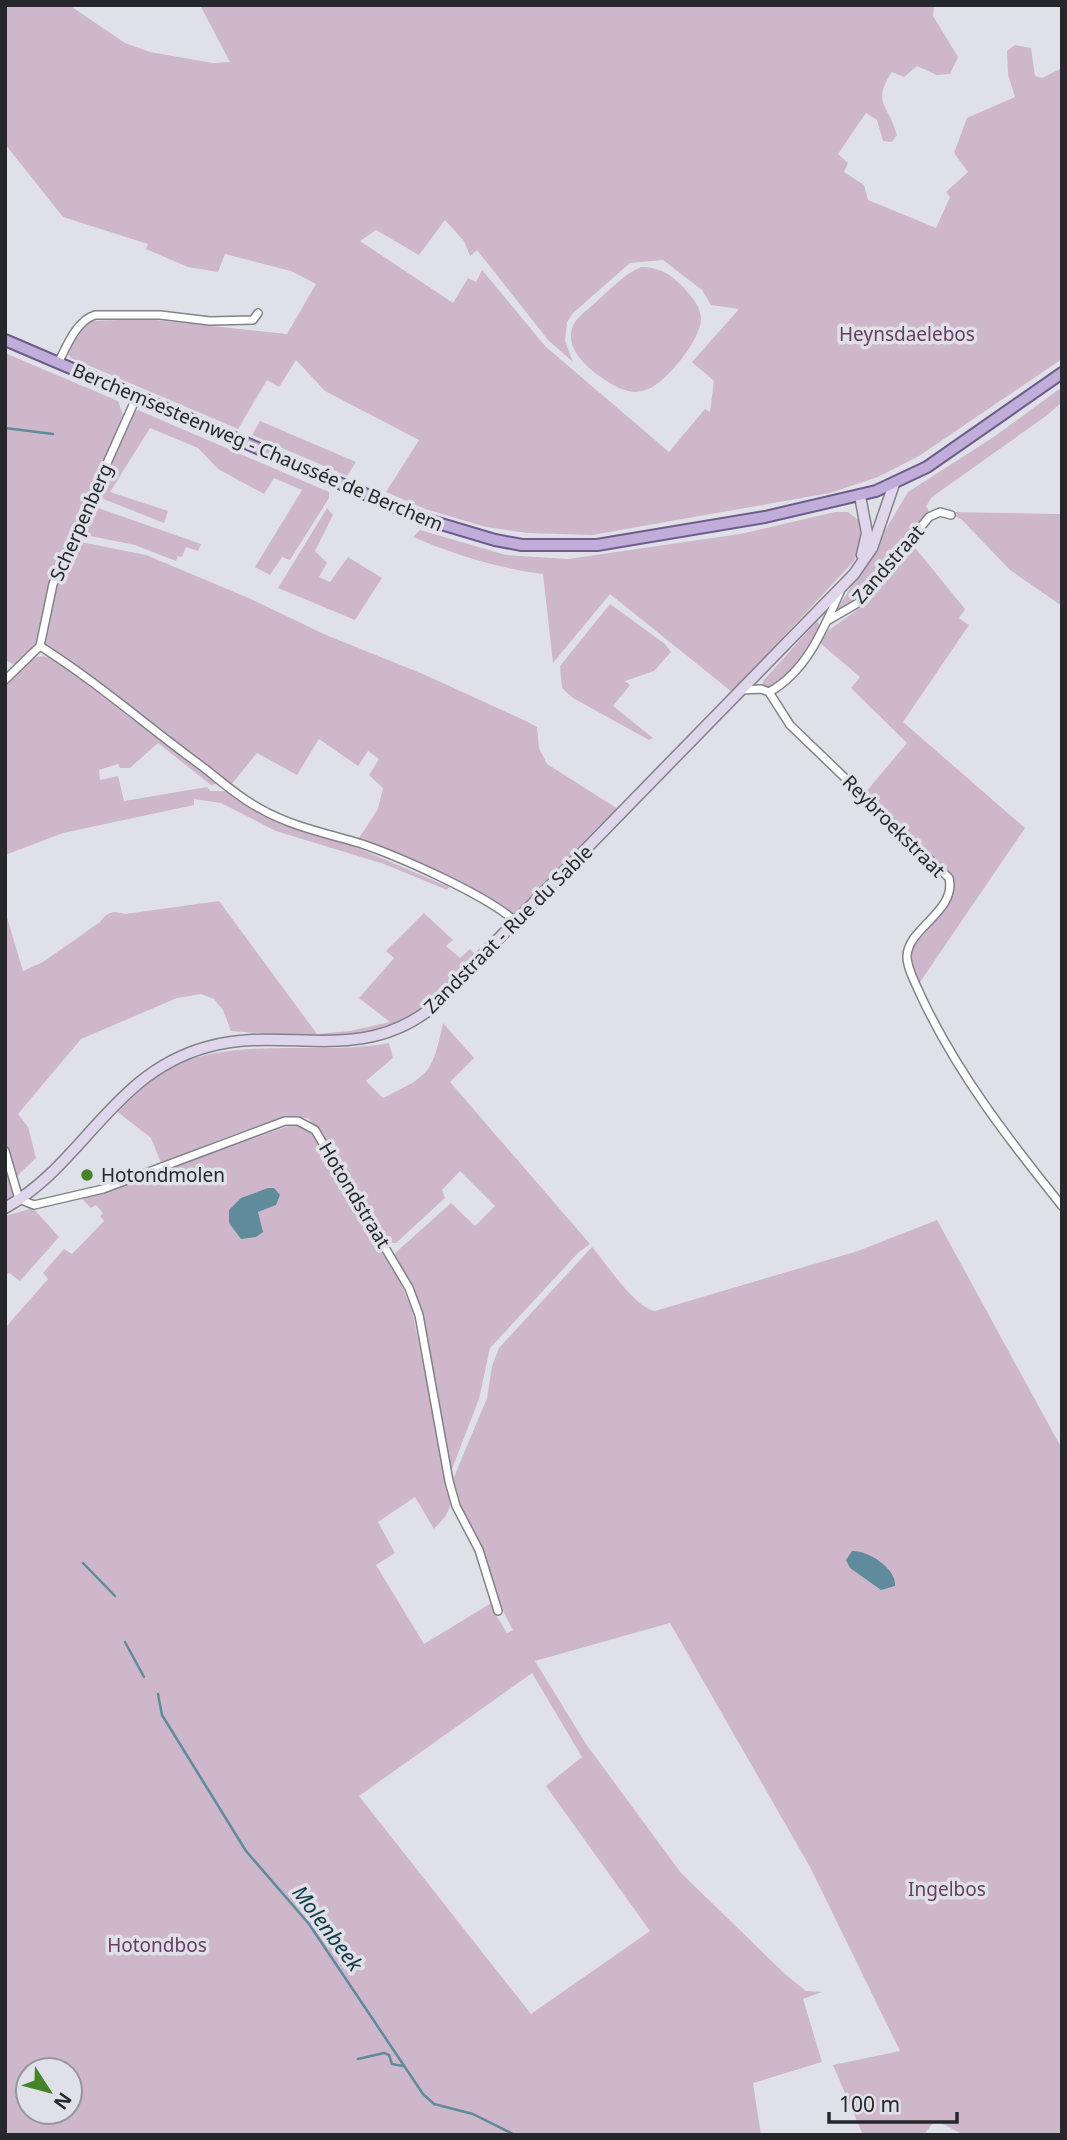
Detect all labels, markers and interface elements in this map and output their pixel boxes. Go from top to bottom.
park label: Heynsdaelebos [839,321,975,347]
street label: Berchemsesteenweg - Chaussée de Berchem [69,357,447,537]
street label: Scherpenberg [44,459,118,585]
street label: Zandstraat [847,519,930,609]
street label: Reybroekstraat [837,769,951,883]
street label: Zandstraat - Rue du Sable [418,839,598,1019]
street label: Hotondstraat [313,1137,397,1253]
place label: Hotondmolen [101,1162,225,1188]
marker: Hotondmolen [79,1167,95,1183]
park label: Ingelbos [908,1876,986,1902]
water label: Molenbeek [286,1879,371,1978]
park label: Hotondbos [107,1932,207,1958]
north arrow [14,2056,84,2126]
scale bar [829,2080,957,2124]
text: N [48,2087,78,2115]
text: 100 m [839,2090,900,2118]

